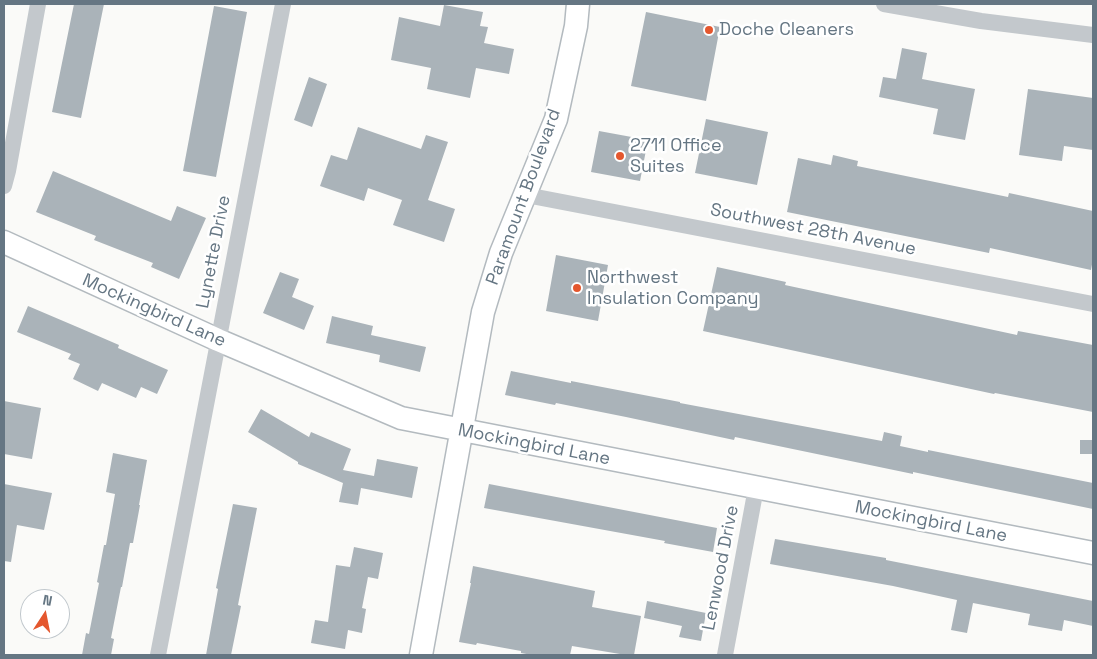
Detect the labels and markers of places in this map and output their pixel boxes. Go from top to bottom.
place label: Doche Cleaners [719,19,854,41]
marker: Doche Cleaners [703,24,715,36]
place label: 2711 Office Suites [630,135,722,178]
marker: 2711 Office Suites [614,150,626,162]
place label: Northwest Insulation Company [587,267,759,310]
marker: Northwest Insulation Company [571,282,583,294]

